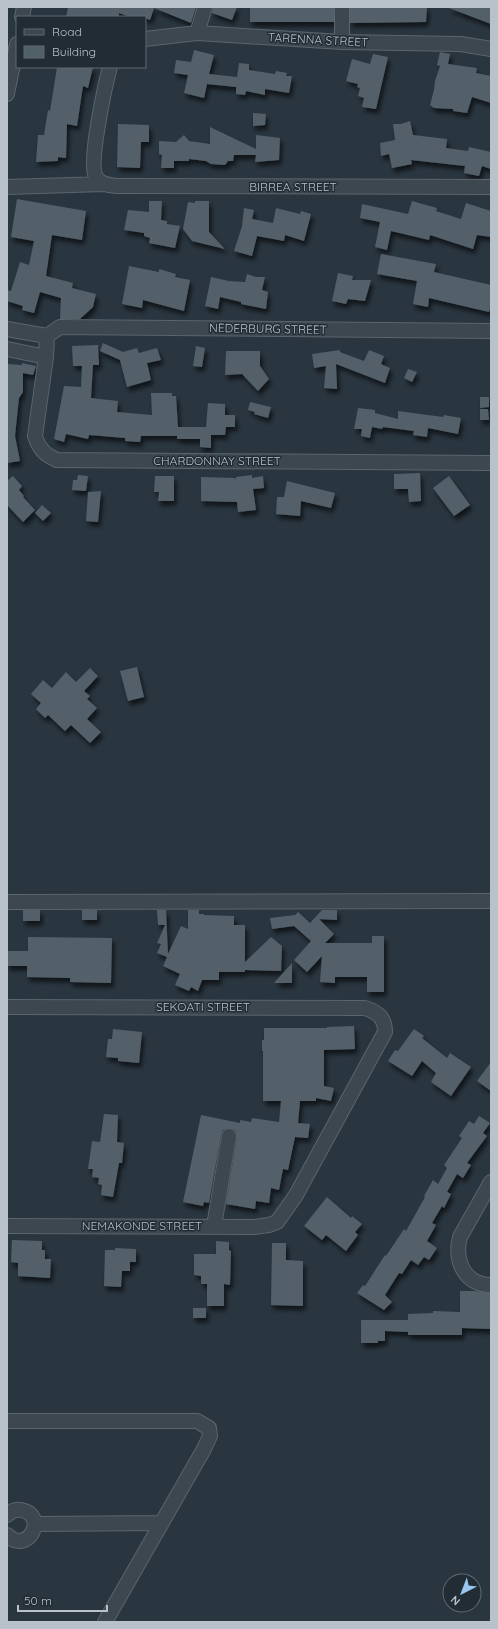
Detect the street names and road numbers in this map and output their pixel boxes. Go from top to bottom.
street label: TARENNA STREET [267,29,369,50]
street label: BIRREA STREET [249,179,337,194]
street label: NEDERBURG STREET [209,320,327,337]
street label: CHARDONNAY STREET [153,453,281,468]
street label: SEKOATI STREET [156,999,250,1014]
street label: NEMAKONDE STREET [82,1218,202,1233]

